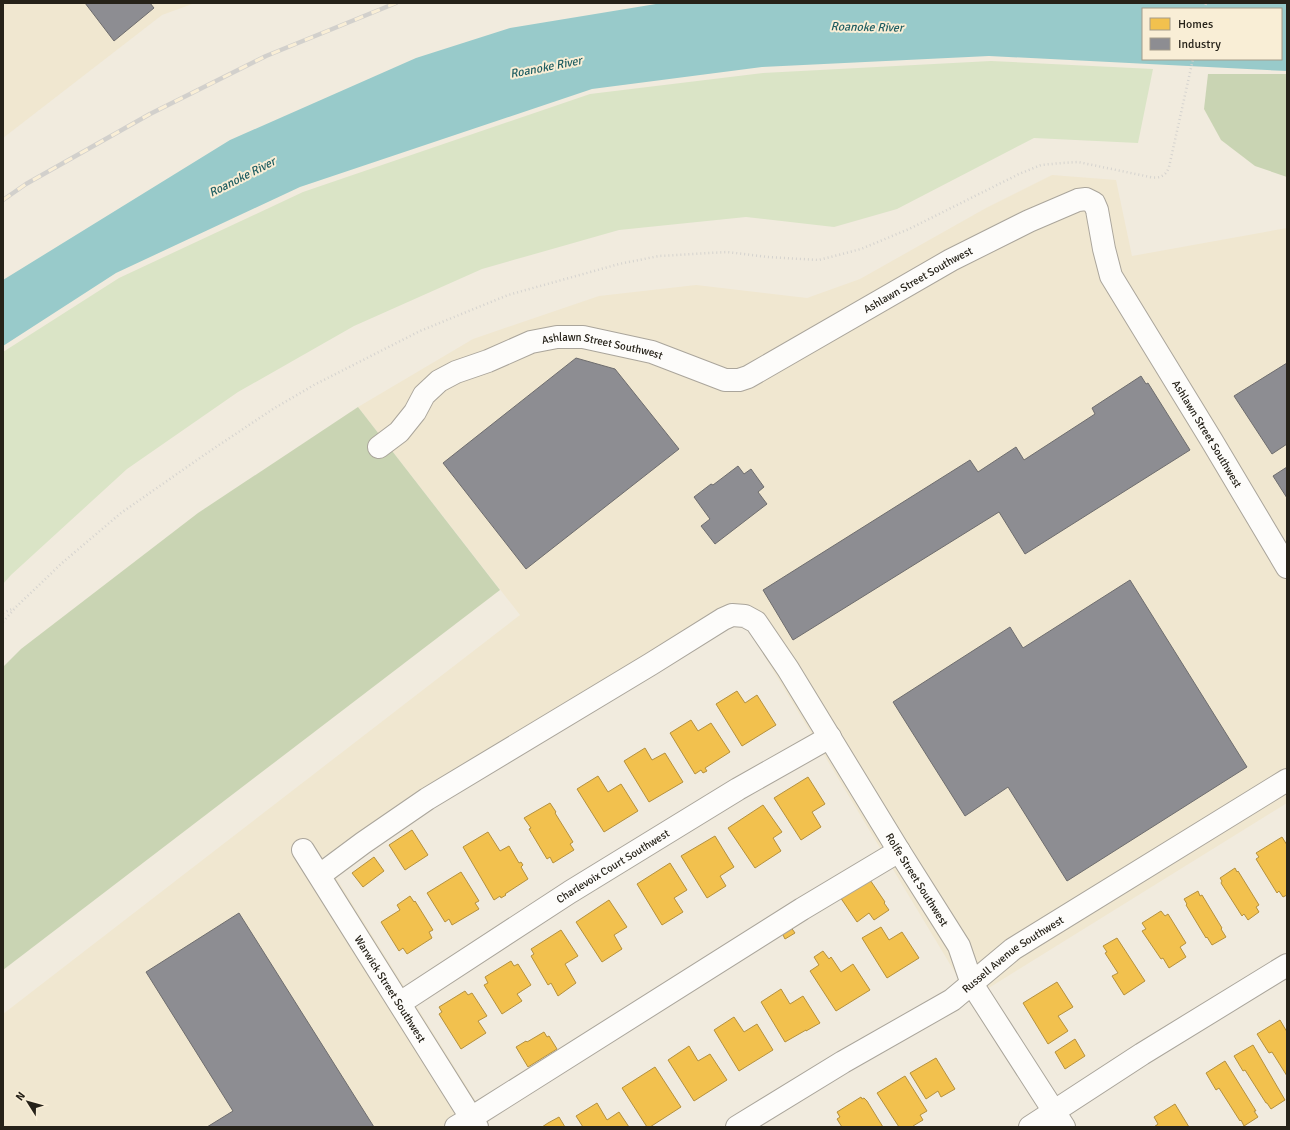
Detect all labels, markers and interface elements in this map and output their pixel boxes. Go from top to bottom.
legend [1142,8,1282,60]
text: Homes [1178,17,1213,32]
water label: Roanoke River [831,19,905,36]
text: Industry [1178,37,1221,52]
water label: Roanoke River [509,53,585,82]
water label: Roanoke River [206,154,279,201]
street label: Ashlawn Street Southwest [861,244,975,316]
street label: Ashlawn Street Southwest [541,331,665,363]
street label: Ashlawn Street Southwest [1169,378,1244,490]
street label: Charlevoix Court Southwest [554,827,672,906]
street label: Rolfe Street Southwest [883,831,951,929]
street label: Russell Avenue Southwest [960,913,1066,996]
street label: Warwick Street Southwest [351,933,428,1045]
north arrow [8,1082,48,1122]
text: N [13,1089,28,1103]

